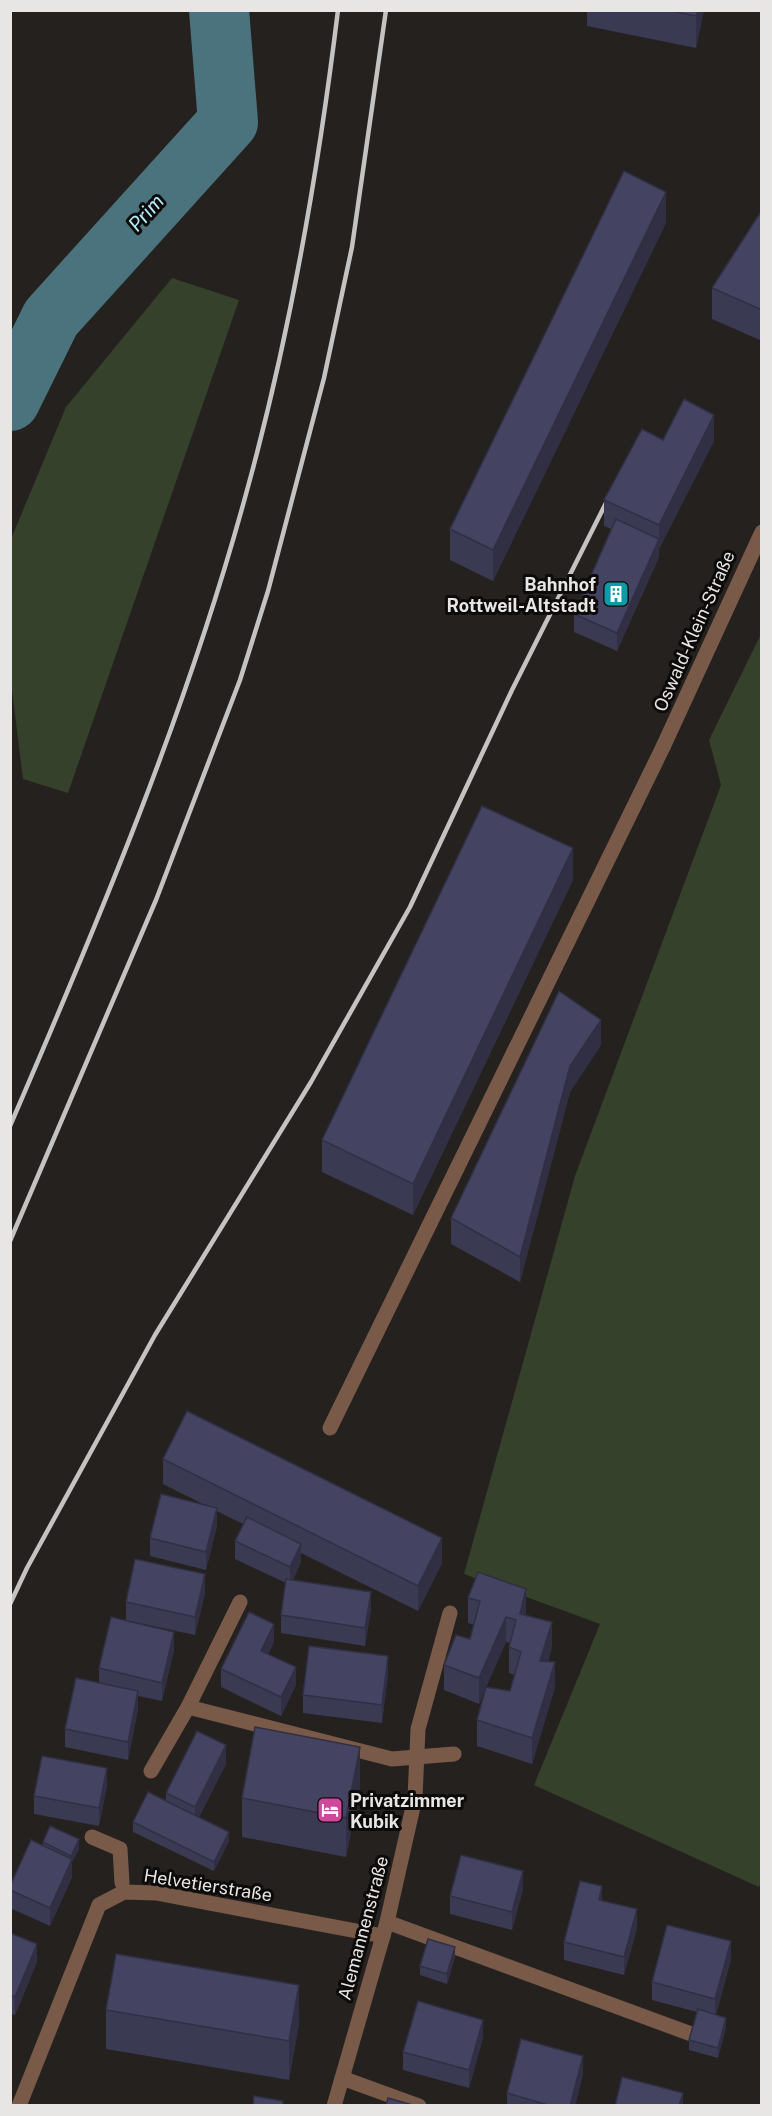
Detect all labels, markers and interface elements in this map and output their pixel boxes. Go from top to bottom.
water label: Prim [123,190,169,236]
street label: Oswald-Klein-Straße [649,547,739,715]
place label: Bahnhof Rottweil-Altstadt [447,574,596,616]
building icon: Bahnhof Rottweil-Altstadt [601,579,631,609]
place label: Privatzimmer Kubik [350,1790,465,1832]
hotel icon: Privatzimmer Kubik [315,1795,345,1825]
street label: Alemannenstraße [334,1854,392,2002]
street label: Helvetierstraße [142,1864,274,1906]

